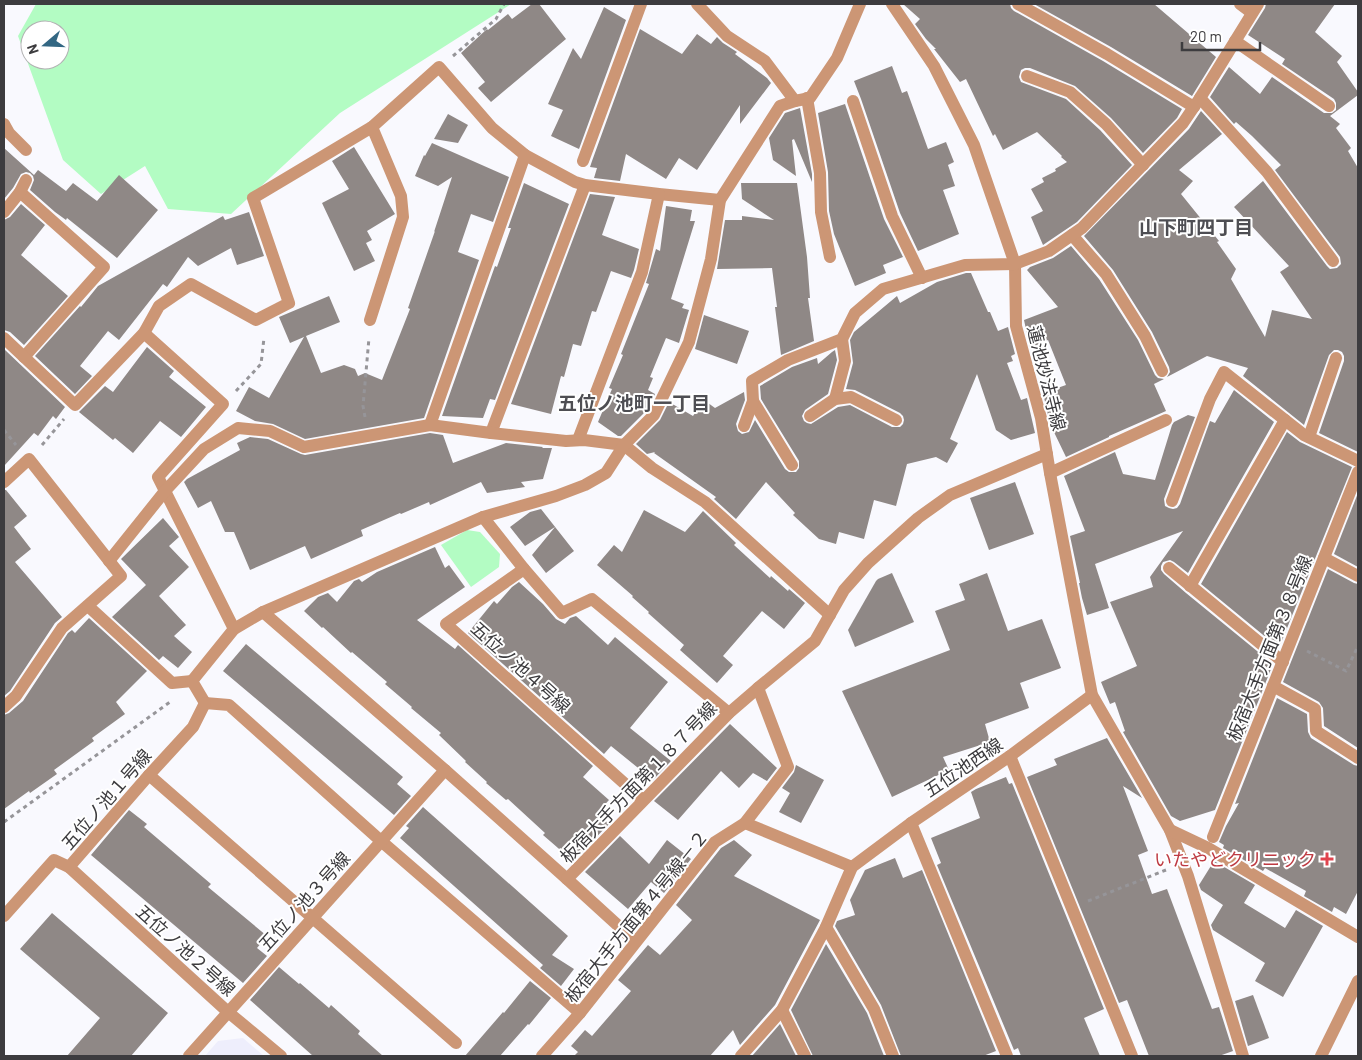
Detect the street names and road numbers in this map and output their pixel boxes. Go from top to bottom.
street label: 蓮池妙法寺線 [1023,323,1071,433]
street label: 板宿大手方面第３８号線 [1222,552,1316,744]
street label: 五位ノ池４号線 [467,617,575,717]
street label: 板宿大手方面第１８７号線 [555,697,721,867]
street label: 五位池西線 [920,733,1006,801]
street label: 五位ノ池１号線 [56,744,156,854]
street label: 板宿大手方面第４号線－２ [559,825,713,1007]
street label: 五位ノ池３号線 [254,847,354,955]
street label: 五位ノ池２号線 [132,900,240,1000]

